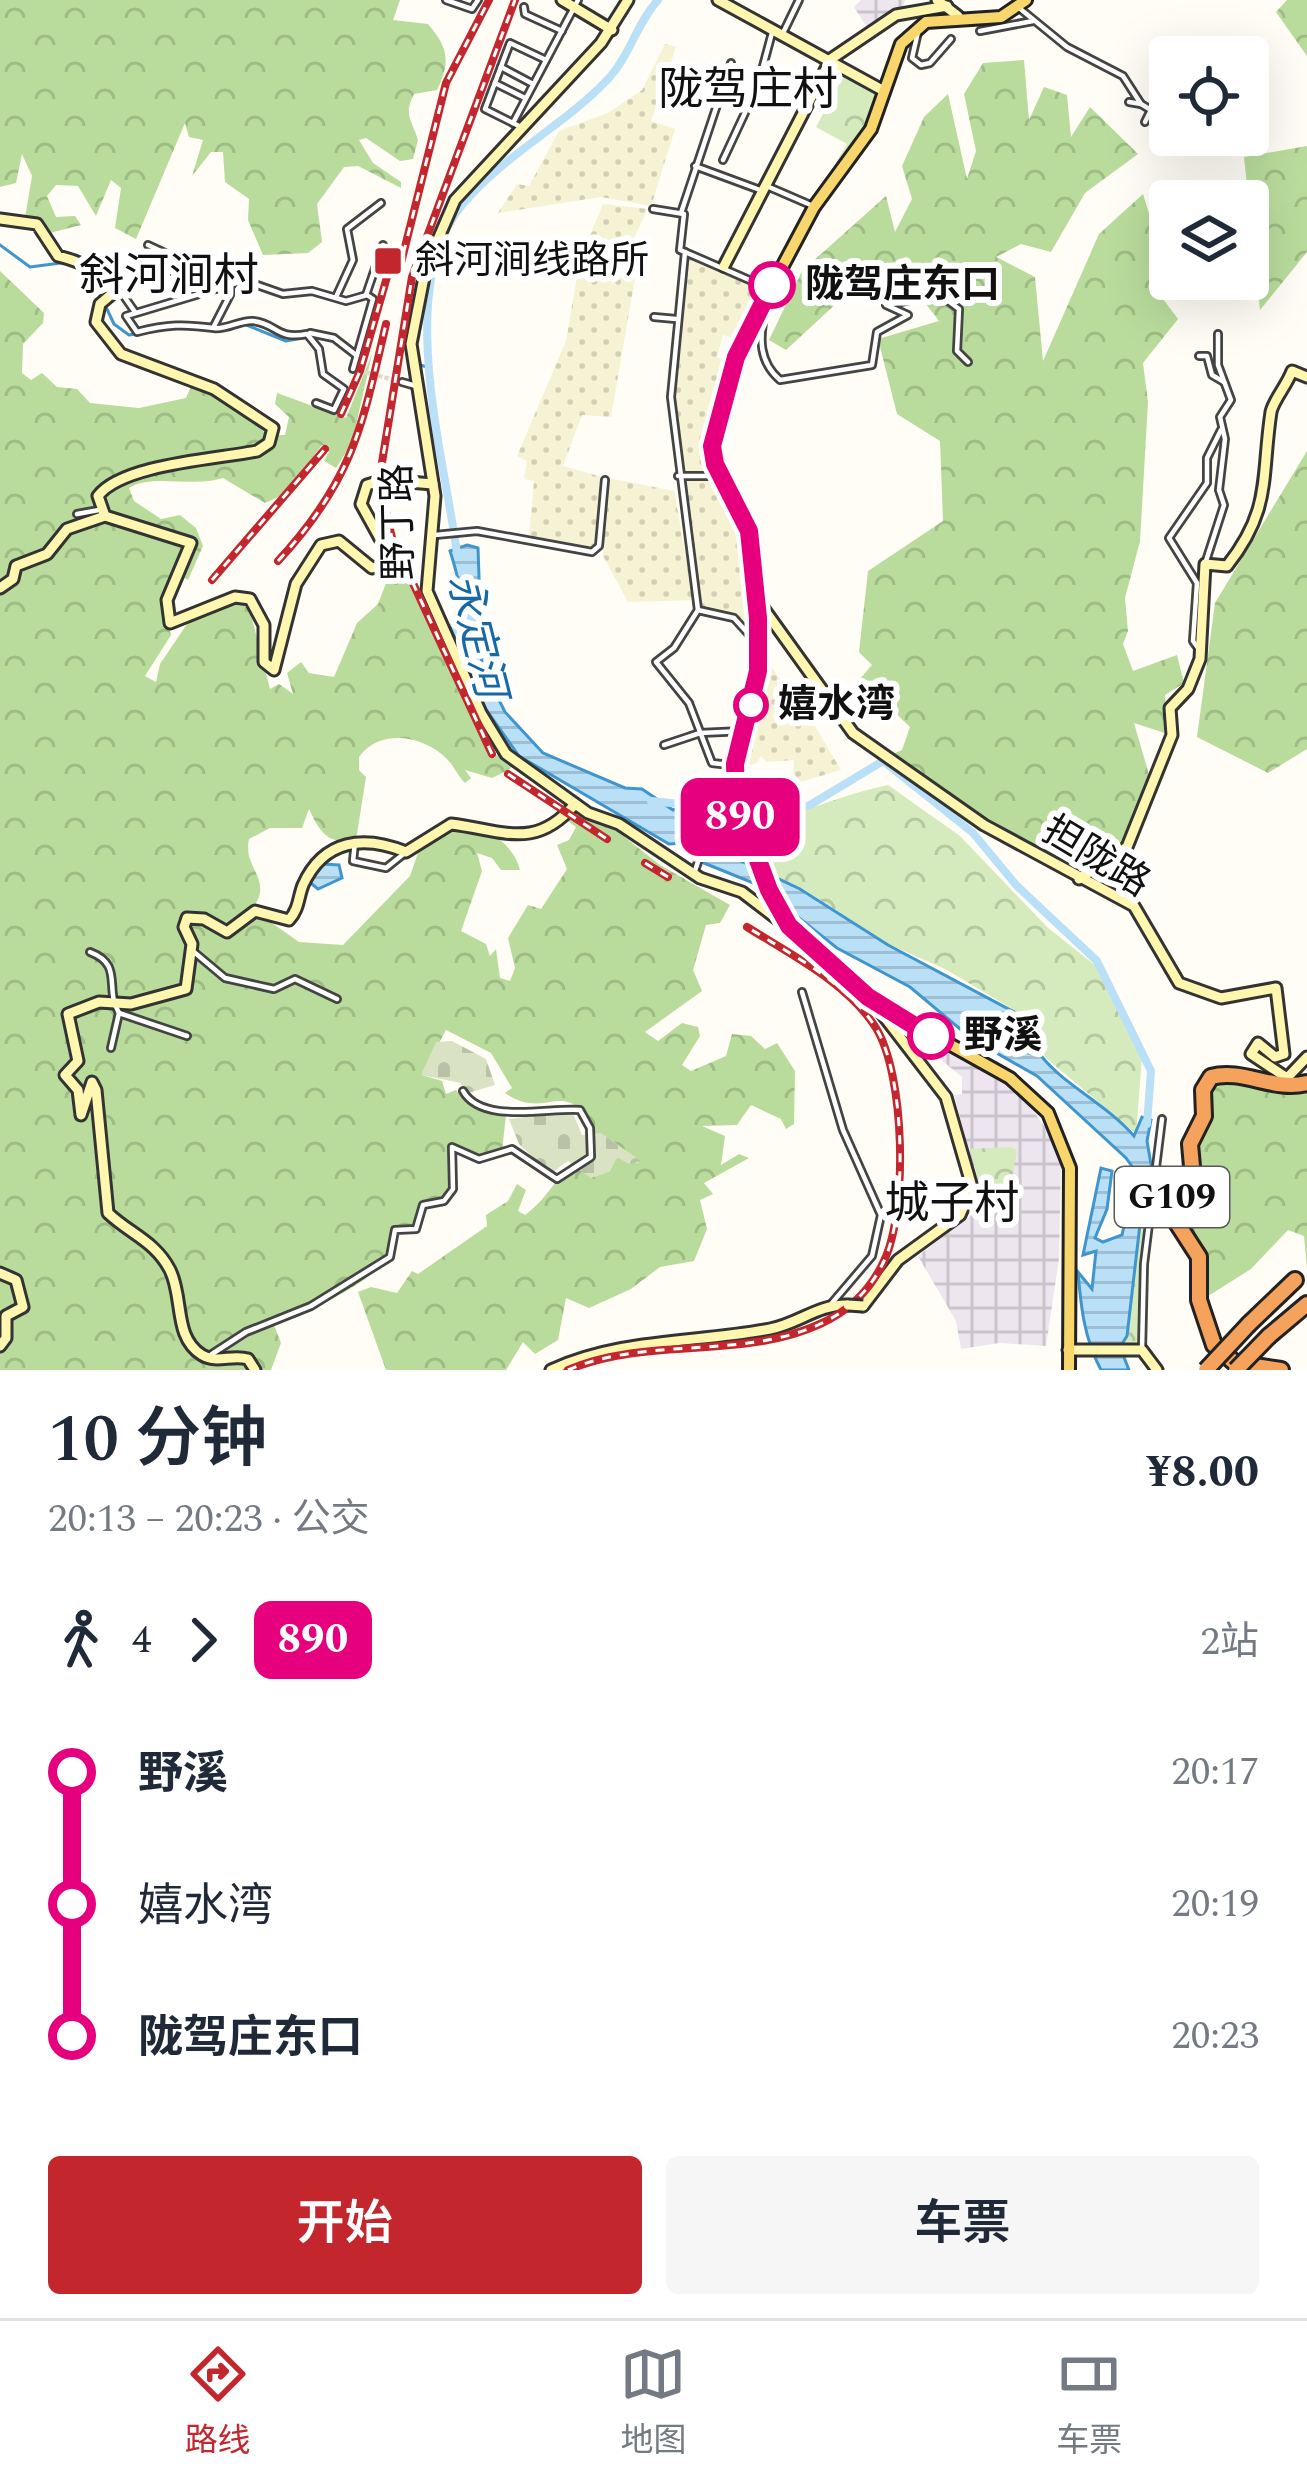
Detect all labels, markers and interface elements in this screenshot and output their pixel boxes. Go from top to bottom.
map controls [1149,36,1269,300]
button: locate [1149,36,1269,156]
district label: 陇驾庄村 [658,56,838,125]
button: layers [1149,180,1269,300]
place label: 斜河涧线路所 [415,232,649,291]
district label: 斜河涧村 [79,242,259,311]
marker: 斜河涧线路所 [372,245,404,277]
place label: 陇驾庄东口 [805,256,1000,315]
marker: 陇驾庄东口 [750,263,794,307]
street label: 野丁路 [368,463,430,581]
water label: 永定河 [430,567,523,712]
place label: 嬉水湾 [778,676,895,735]
marker: 嬉水湾 [735,689,767,721]
line badge: 890 [671,778,809,856]
text: 890 [705,785,775,848]
street label: 担陇路 [1031,802,1161,912]
place label: 野溪 [964,1007,1042,1066]
marker: 野溪 [909,1014,953,1058]
road number: G109 [1115,1167,1229,1227]
district label: 城子村 [884,1170,1020,1239]
text: 10 分钟 [48,1390,267,1491]
text: ¥8.00 [1146,1438,1259,1507]
text: 20:13 – 20:23 · 公交 [48,1490,370,1549]
icon: walk [48,1607,114,1673]
icon: forward [170,1607,236,1673]
text: 890 [278,1608,348,1671]
text: 4 [132,1611,152,1670]
text: 2站 [1200,1613,1259,1672]
text: 野溪 [138,1740,228,1809]
text: 20:17 [1171,1743,1259,1802]
text: 嬉水湾 [138,1872,273,1941]
text: 20:19 [1171,1875,1259,1934]
text: 陇驾庄东口 [138,2004,363,2073]
text: 20:23 [1171,2007,1259,2066]
button: 开始 [48,2156,642,2294]
button: 车票 [666,2156,1259,2294]
tab: 路线 [185,2341,251,2466]
tab: 地图 [620,2341,686,2466]
tab: 车票 [1056,2341,1122,2466]

